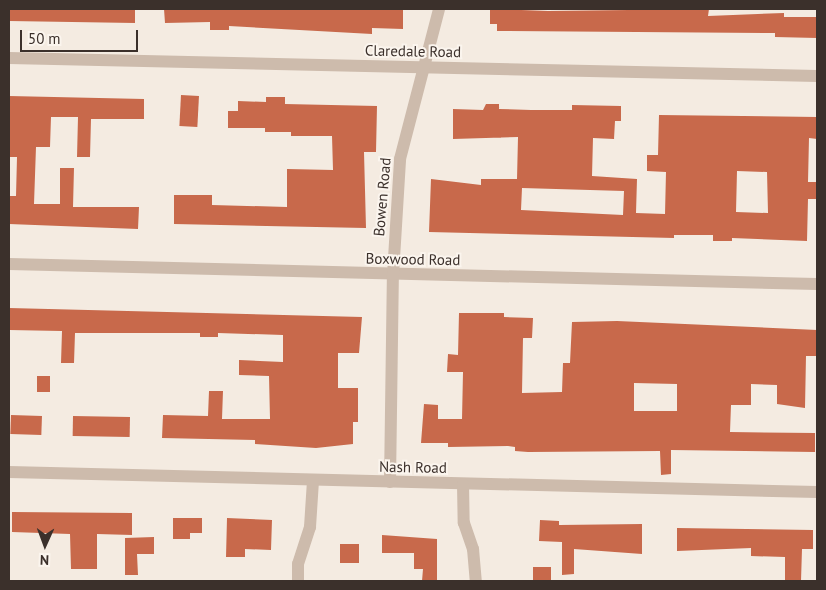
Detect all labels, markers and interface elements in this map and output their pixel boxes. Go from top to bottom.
scale bar [22,20,140,52]
text: 50 m [28,29,61,48]
street label: Claredale Road [365,41,461,61]
street label: Bowen Road [370,157,394,237]
street label: Boxwood Road [365,249,461,269]
street label: Nash Road [379,457,447,477]
north arrow [20,520,70,570]
text: N [40,551,49,569]

